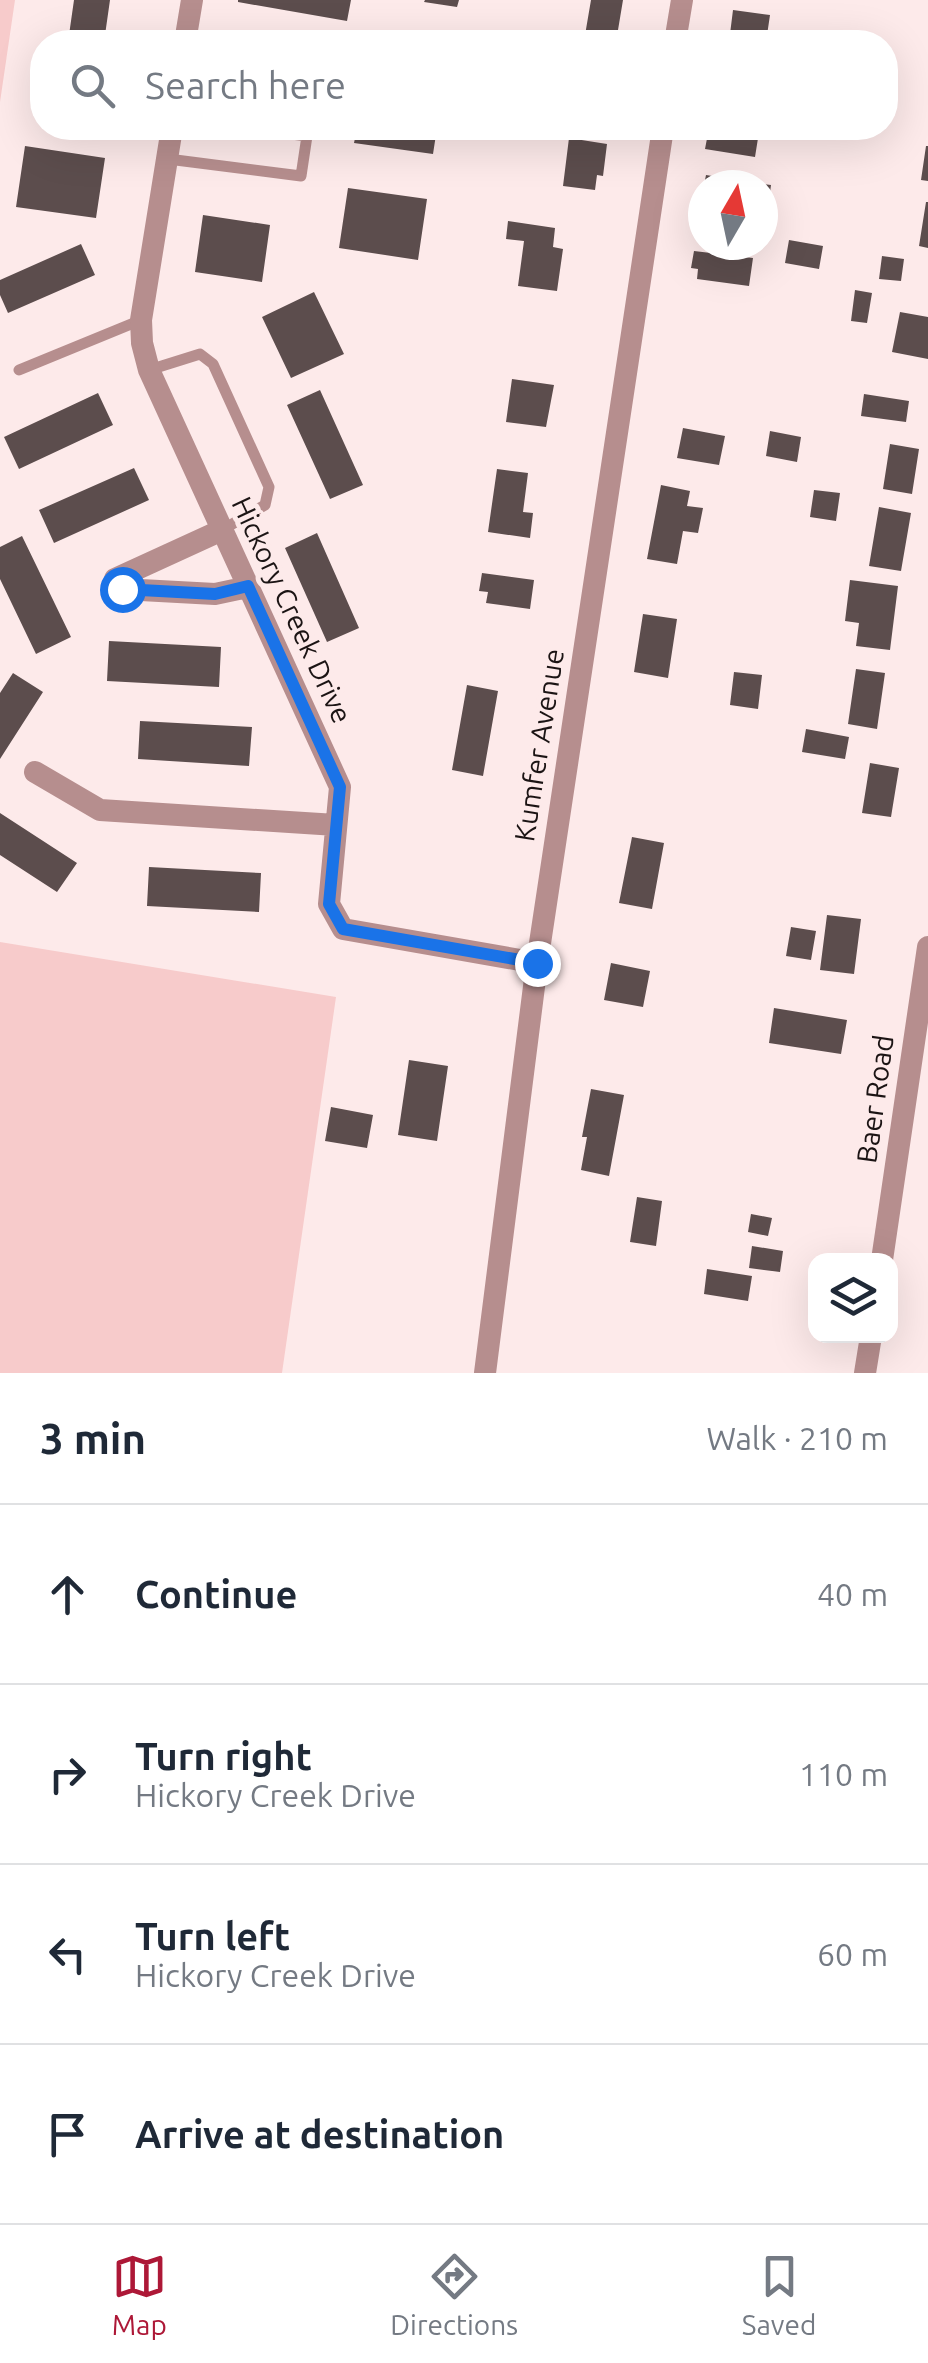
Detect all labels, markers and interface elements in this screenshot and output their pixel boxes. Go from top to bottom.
search box [30,30,898,140]
icon: search [65,58,120,113]
text: Search here [145,64,346,106]
north arrow [688,170,778,260]
street label: Hickory Creek Drive [226,492,358,728]
route start [100,567,146,613]
street label: Kumfer Avenue [508,646,569,843]
route end [515,941,561,987]
street label: Baer Road [850,1033,899,1165]
map controls [808,1253,898,1343]
button: layers [808,1253,898,1343]
text: 3 min [40,1415,146,1462]
text: Walk · 210 m [706,1420,888,1456]
icon: ahead [40,1567,95,1622]
text: Continue [135,1573,297,1615]
text: 40 m [817,1576,888,1612]
text: Turn right [135,1735,312,1777]
icon: right [40,1747,95,1802]
text: 110 m [799,1756,888,1792]
text: Hickory Creek Drive [135,1777,416,1813]
text: Turn left [135,1915,290,1957]
icon: left [40,1927,95,1982]
text: 60 m [817,1936,888,1972]
text: Hickory Creek Drive [135,1957,416,1993]
icon: arrive [40,2107,95,2162]
text: Arrive at destination [135,2113,504,2155]
tab: Map [112,2249,167,2340]
tab: Directions [390,2249,518,2340]
tab: Saved [742,2249,816,2340]

